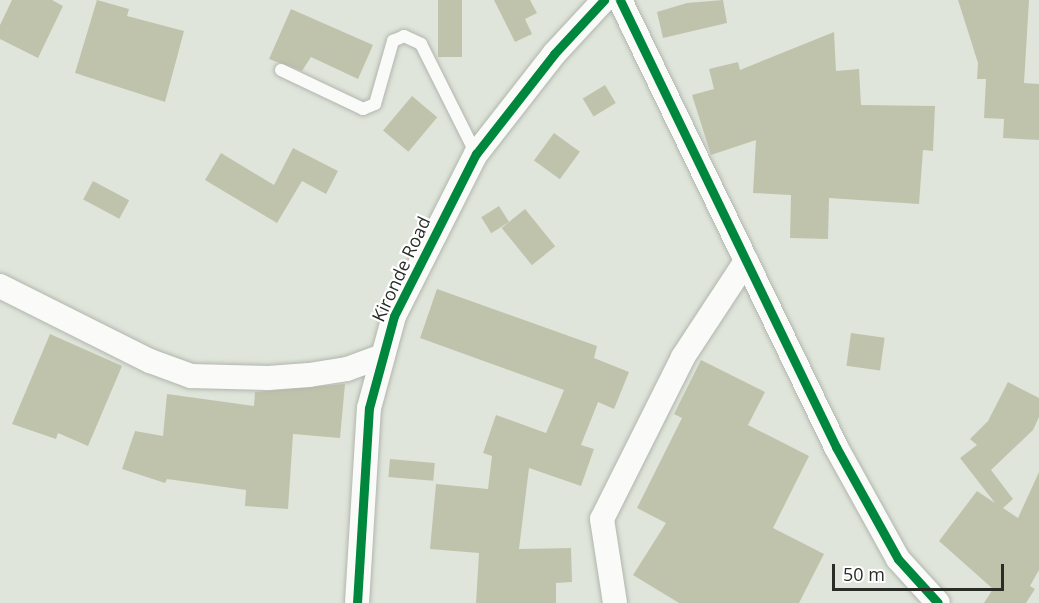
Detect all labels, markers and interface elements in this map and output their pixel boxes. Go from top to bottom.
street label: Kironde Road [367,213,435,325]
scale bar [835,552,1008,590]
text: 50 m [843,562,885,586]

